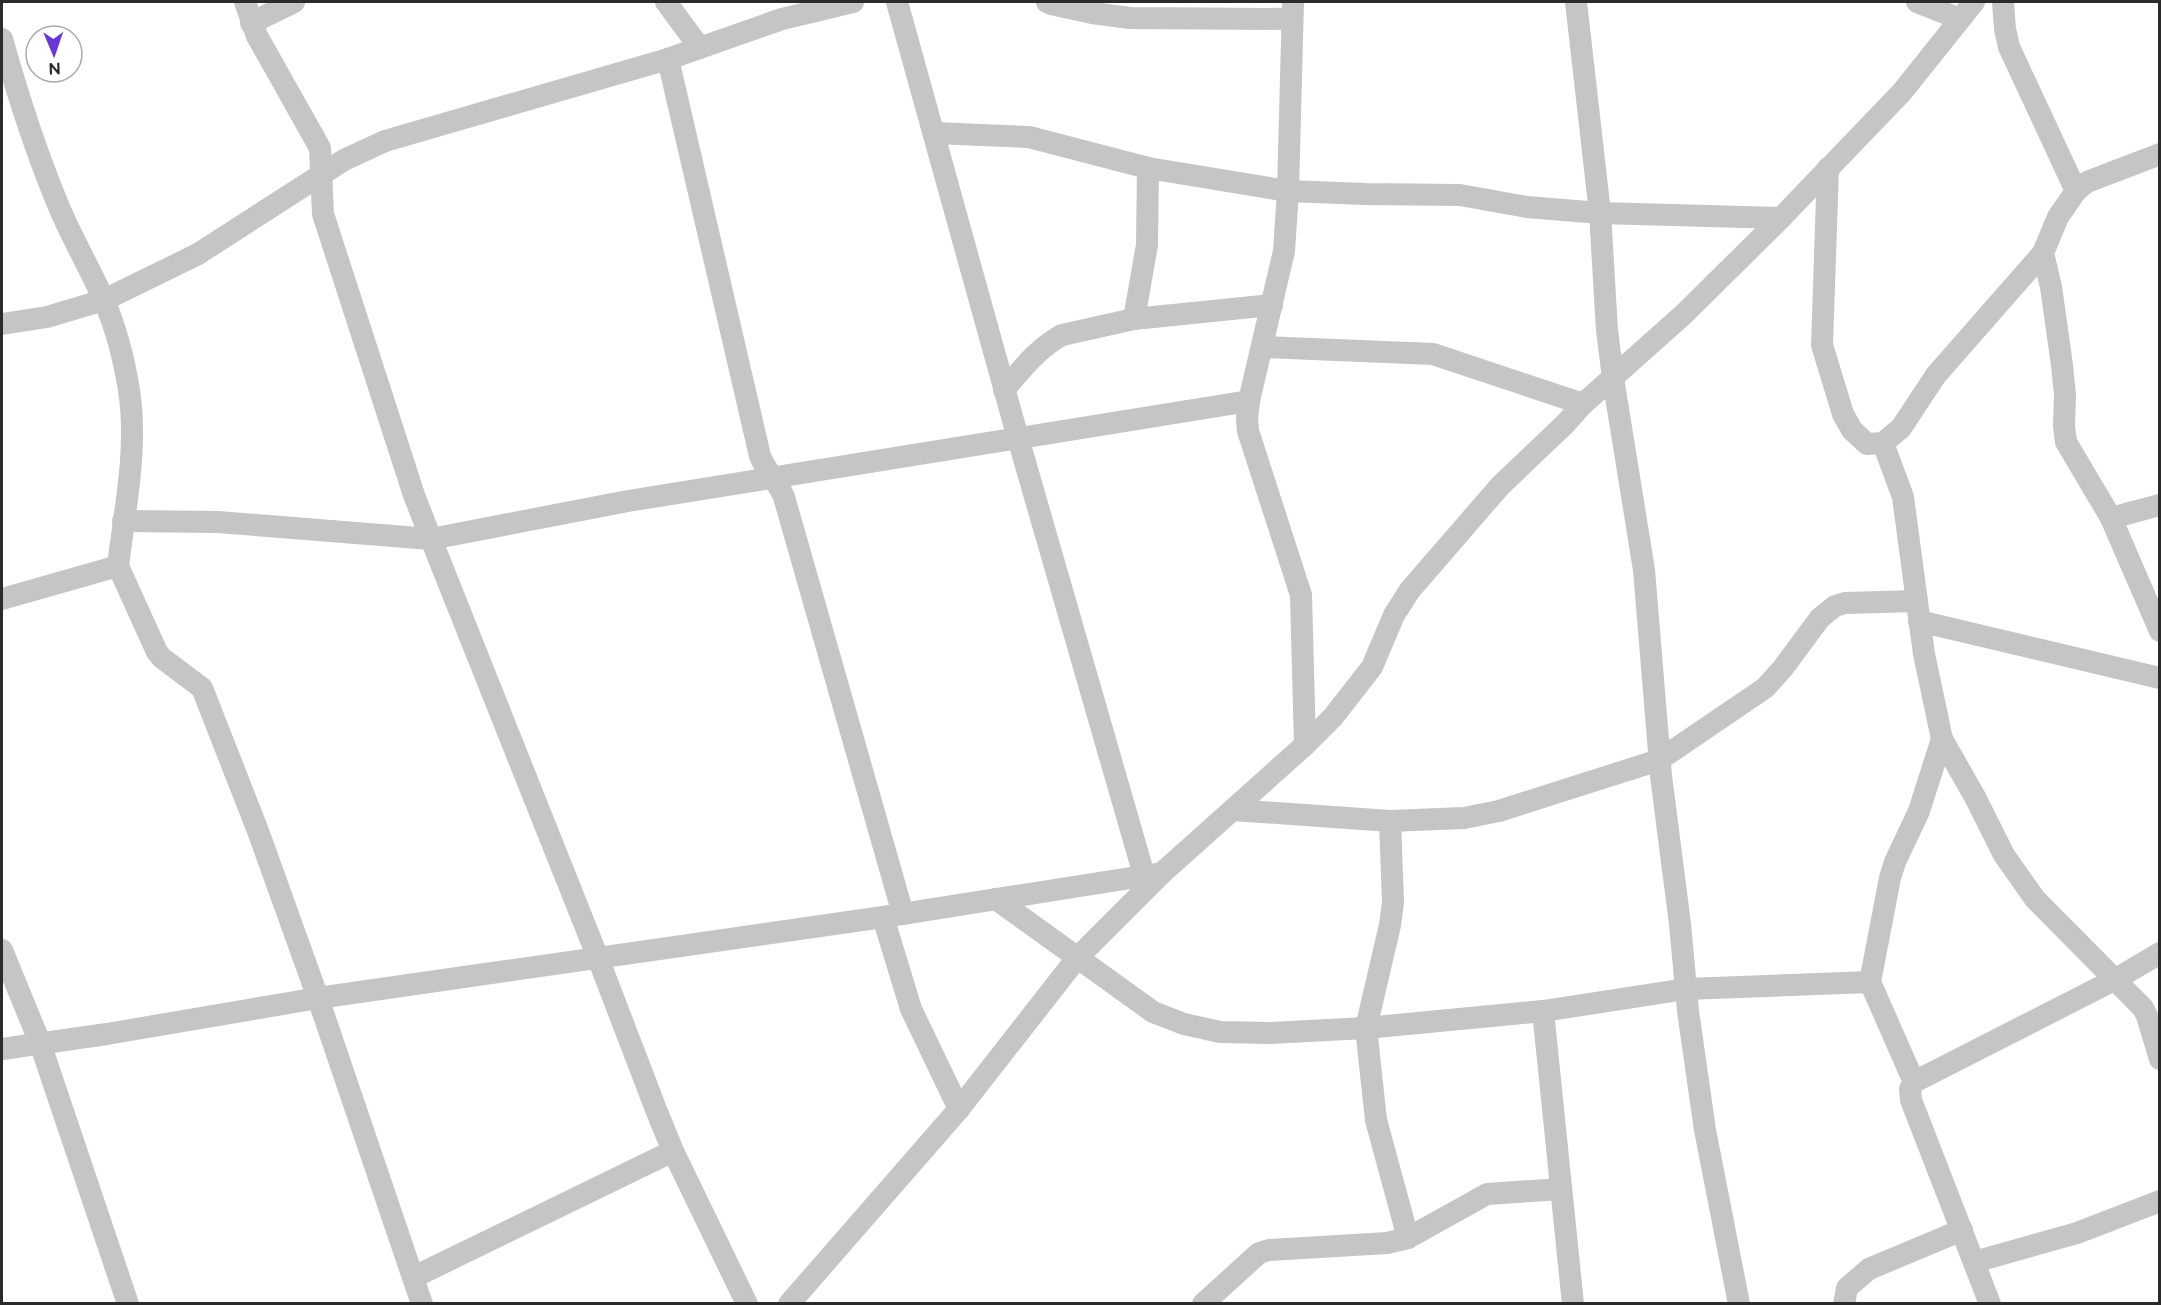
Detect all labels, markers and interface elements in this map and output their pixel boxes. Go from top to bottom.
north arrow [24,24,84,84]
text: N [48,59,61,78]

